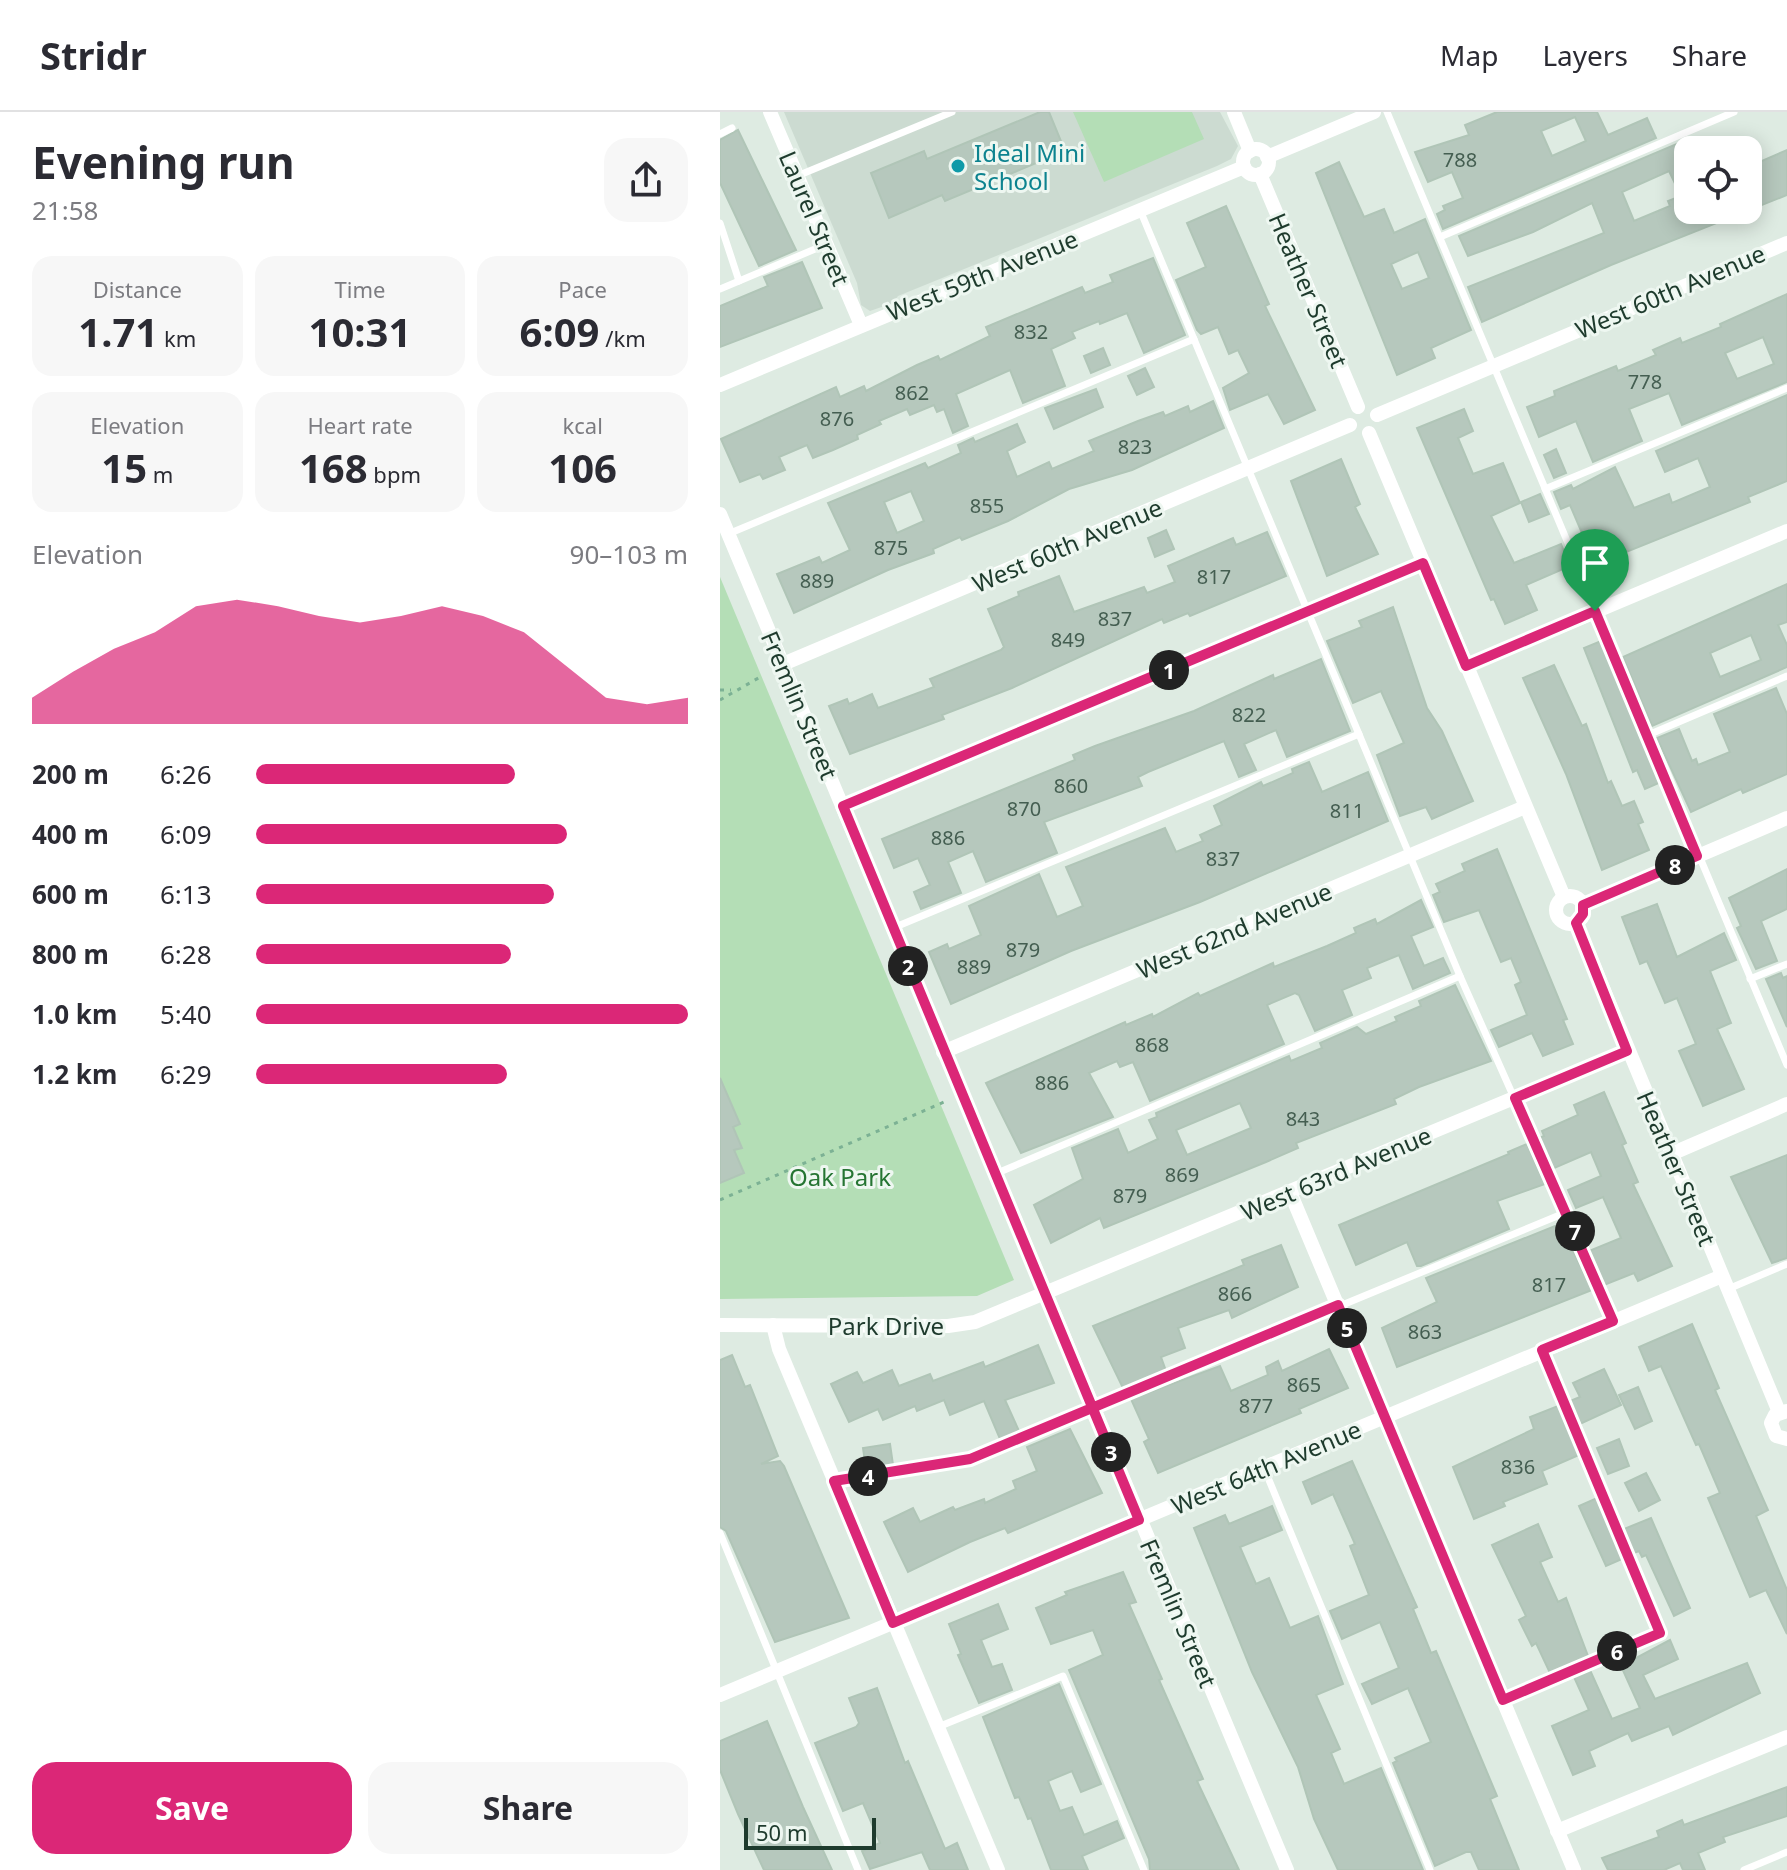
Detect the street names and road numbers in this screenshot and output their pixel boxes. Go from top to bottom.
street label: Laurel Street [772,146,858,291]
street label: Heather Street [1262,208,1357,373]
street label: West 59th Avenue [882,222,1082,328]
street label: West 60th Avenue [1570,236,1770,346]
street label: West 60th Avenue [967,490,1167,600]
street label: Fremlin Street [754,626,846,785]
street label: West 62nd Avenue [1131,874,1337,986]
street label: Heather Street [1630,1086,1725,1251]
street label: West 63rd Avenue [1236,1118,1436,1228]
street label: Park Drive [828,1309,944,1342]
street label: West 64th Avenue [1166,1412,1366,1522]
street label: Fremlin Street [1133,1534,1225,1693]

